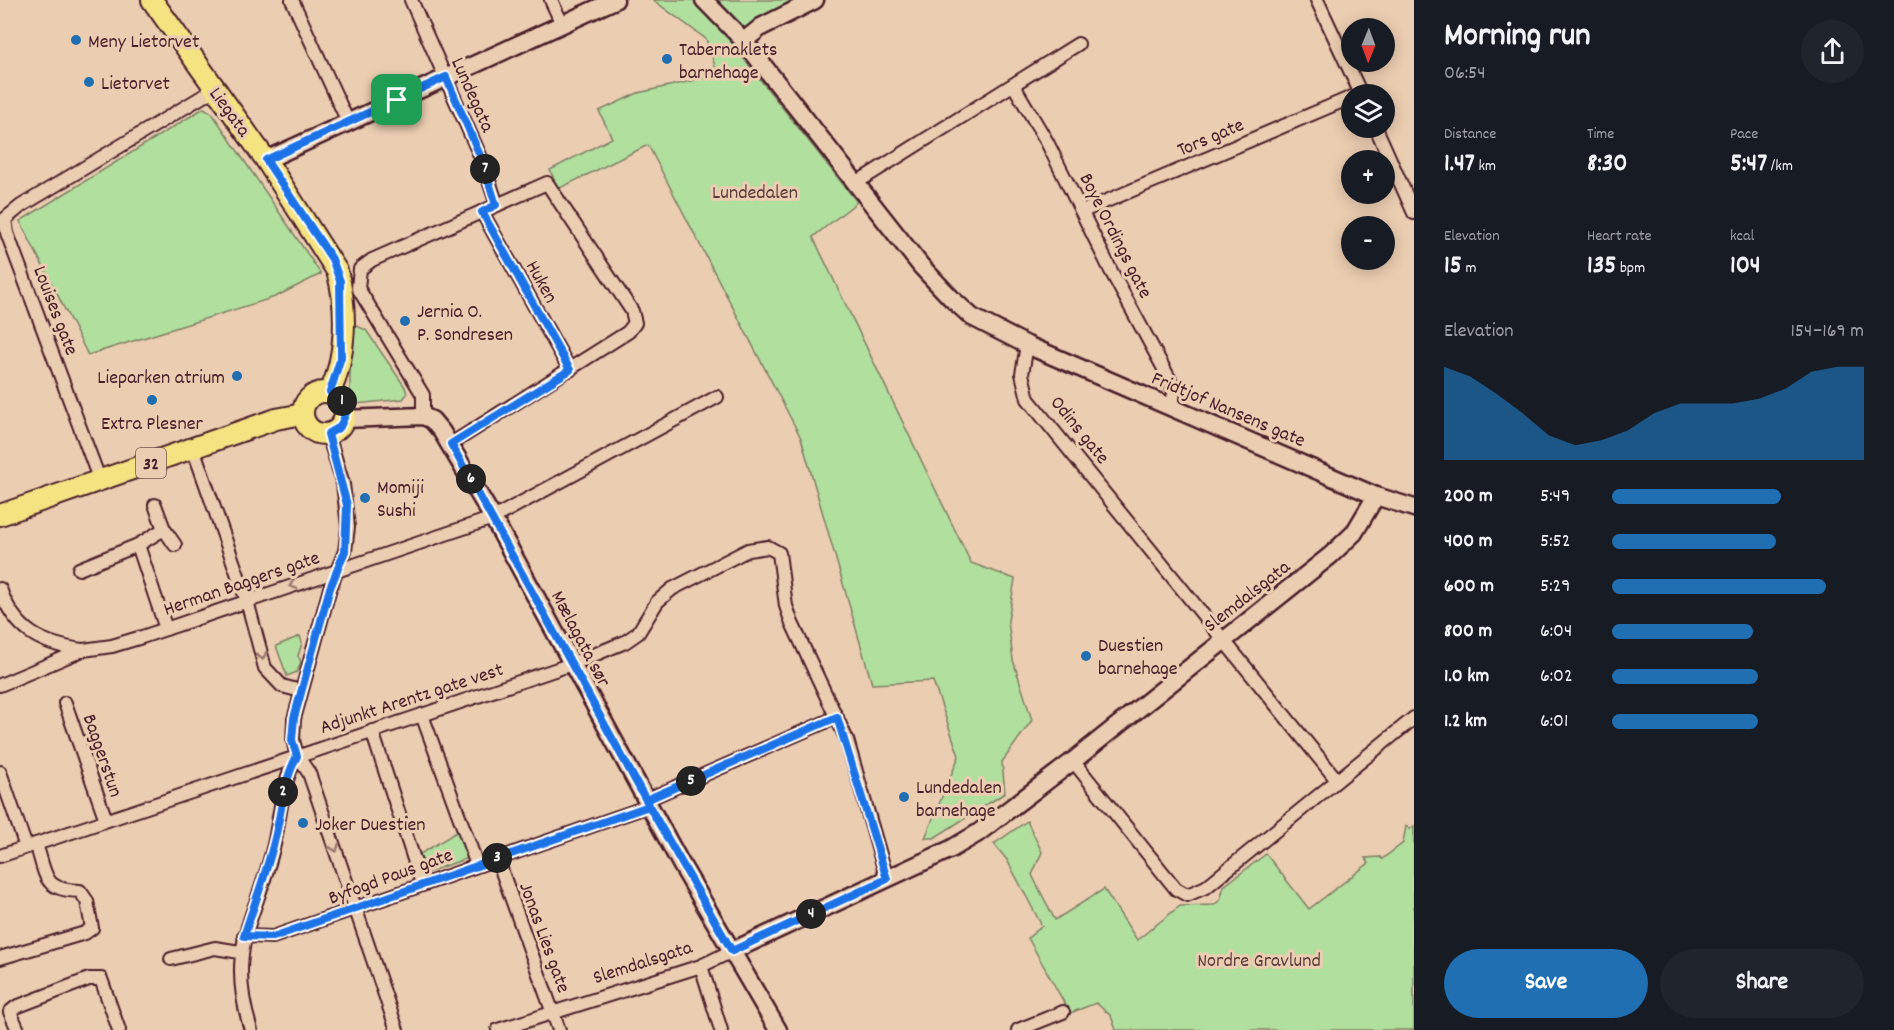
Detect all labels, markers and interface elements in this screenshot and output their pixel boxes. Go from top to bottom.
text: Morning run [1444,14,1591,61]
north arrow [1341,18,1395,72]
map controls [1341,18,1395,270]
button: share [1801,20,1864,83]
place label: Meny Lietorvet [88,29,199,57]
marker: Meny Lietorvet [69,33,83,47]
place label: Tabernaklets barnehage [679,37,777,88]
marker: Tabernaklets barnehage [660,52,674,66]
street label: Lundegata [442,53,500,138]
text: 06:54 [1444,60,1486,88]
place label: Lietorvet [101,71,170,99]
pin [371,74,422,125]
marker: Lietorvet [82,75,96,89]
street label: Liegata [201,82,257,144]
icon: arrive [380,83,413,116]
button: layers [1341,84,1395,138]
street label: Tors gate [1174,112,1249,165]
text: Distance [1444,123,1496,146]
text: Time [1587,123,1614,146]
text: Pace [1730,123,1758,146]
text: 1.47 [1444,146,1475,183]
text: 8:30 [1587,146,1627,183]
text: 5:47 [1730,146,1767,183]
button: + [1341,150,1395,204]
pin: 7 [470,154,500,184]
text: km [1475,155,1496,178]
text: /km [1767,155,1793,178]
text: 7 [482,157,488,180]
street label: Boye Ordings gate [1071,169,1158,304]
park label: Lundedalen [712,180,798,208]
button: − [1341,216,1395,270]
text: Elevation [1444,225,1500,248]
text: Heart rate [1587,225,1652,248]
text: kcal [1730,225,1754,248]
text: 15 [1444,248,1462,285]
text: 135 [1587,248,1616,285]
text: 104 [1730,248,1761,285]
street label: Huken [517,256,564,309]
text: m [1462,257,1476,280]
text: bpm [1616,257,1645,280]
street label: Louises gate [24,262,84,360]
place label: Jernia O. P. Sondresen [417,299,513,350]
marker: Jernia O. P. Sondresen [398,314,412,328]
text: Elevation [1444,318,1514,346]
text: 154–169 m [1790,318,1864,346]
place label: Lieparken atrium [97,365,225,393]
street label: Fridtjof Nansens gate [1147,366,1309,456]
marker: Lieparken atrium [230,369,244,383]
pin: 1 [327,386,357,416]
text: 1 [340,389,344,412]
street label: Odins gate [1042,391,1115,471]
marker: Extra Plesner [145,393,159,407]
place label: Extra Plesner [101,411,203,439]
road number: 32 [136,448,166,478]
pin: 6 [456,464,486,494]
text: 6 [467,467,475,490]
place label: Momiji Sushi [377,475,424,526]
text: 200 m [1444,483,1493,511]
text: 5:49 [1540,483,1570,511]
marker: Momiji Sushi [358,491,372,505]
text: 400 m [1444,528,1492,556]
text: 5:52 [1540,528,1571,556]
street label: Herman Baggers gate [160,545,324,625]
street label: Slemdalsgata [1199,554,1298,640]
text: 600 m [1444,573,1494,601]
text: 5:29 [1540,573,1570,601]
one-way arrow [288,578,299,590]
street label: Mælagata sør [542,586,617,693]
text: 800 m [1444,618,1492,646]
text: 6:04 [1540,618,1572,646]
place label: Duestien barnehage [1098,633,1178,684]
marker: Duestien barnehage [1079,649,1093,663]
one-way arrow [254,651,267,661]
street label: Adjunkt Arentz gate vest [317,657,507,743]
text: 1.0 km [1444,663,1489,691]
text: 6:02 [1540,663,1573,691]
text: 1.2 km [1444,708,1487,736]
text: 6:01 [1540,708,1568,736]
street label: Baggerstun [74,711,128,801]
pin: 5 [676,766,706,796]
text: 5 [687,769,695,792]
place label: Lundedalen barnehage [916,775,1002,826]
pin: 2 [268,777,298,807]
text: 2 [280,780,287,803]
marker: Lundedalen barnehage [897,790,911,804]
place label: Joker Duestien [315,812,425,840]
marker: Joker Duestien [296,816,310,830]
street label: Byfogd Paus gate [325,842,457,913]
one-way arrow [328,842,341,853]
pin: 3 [482,843,512,873]
text: 3 [493,846,501,869]
street label: Jonas Lies gate [510,879,576,997]
pin: 4 [796,899,826,929]
text: 4 [808,902,814,925]
street label: Slemdalsgata [590,934,697,993]
park label: Nordre Gravlund [1197,948,1321,976]
button: Save [1444,949,1648,1018]
button: Share [1660,949,1864,1018]

